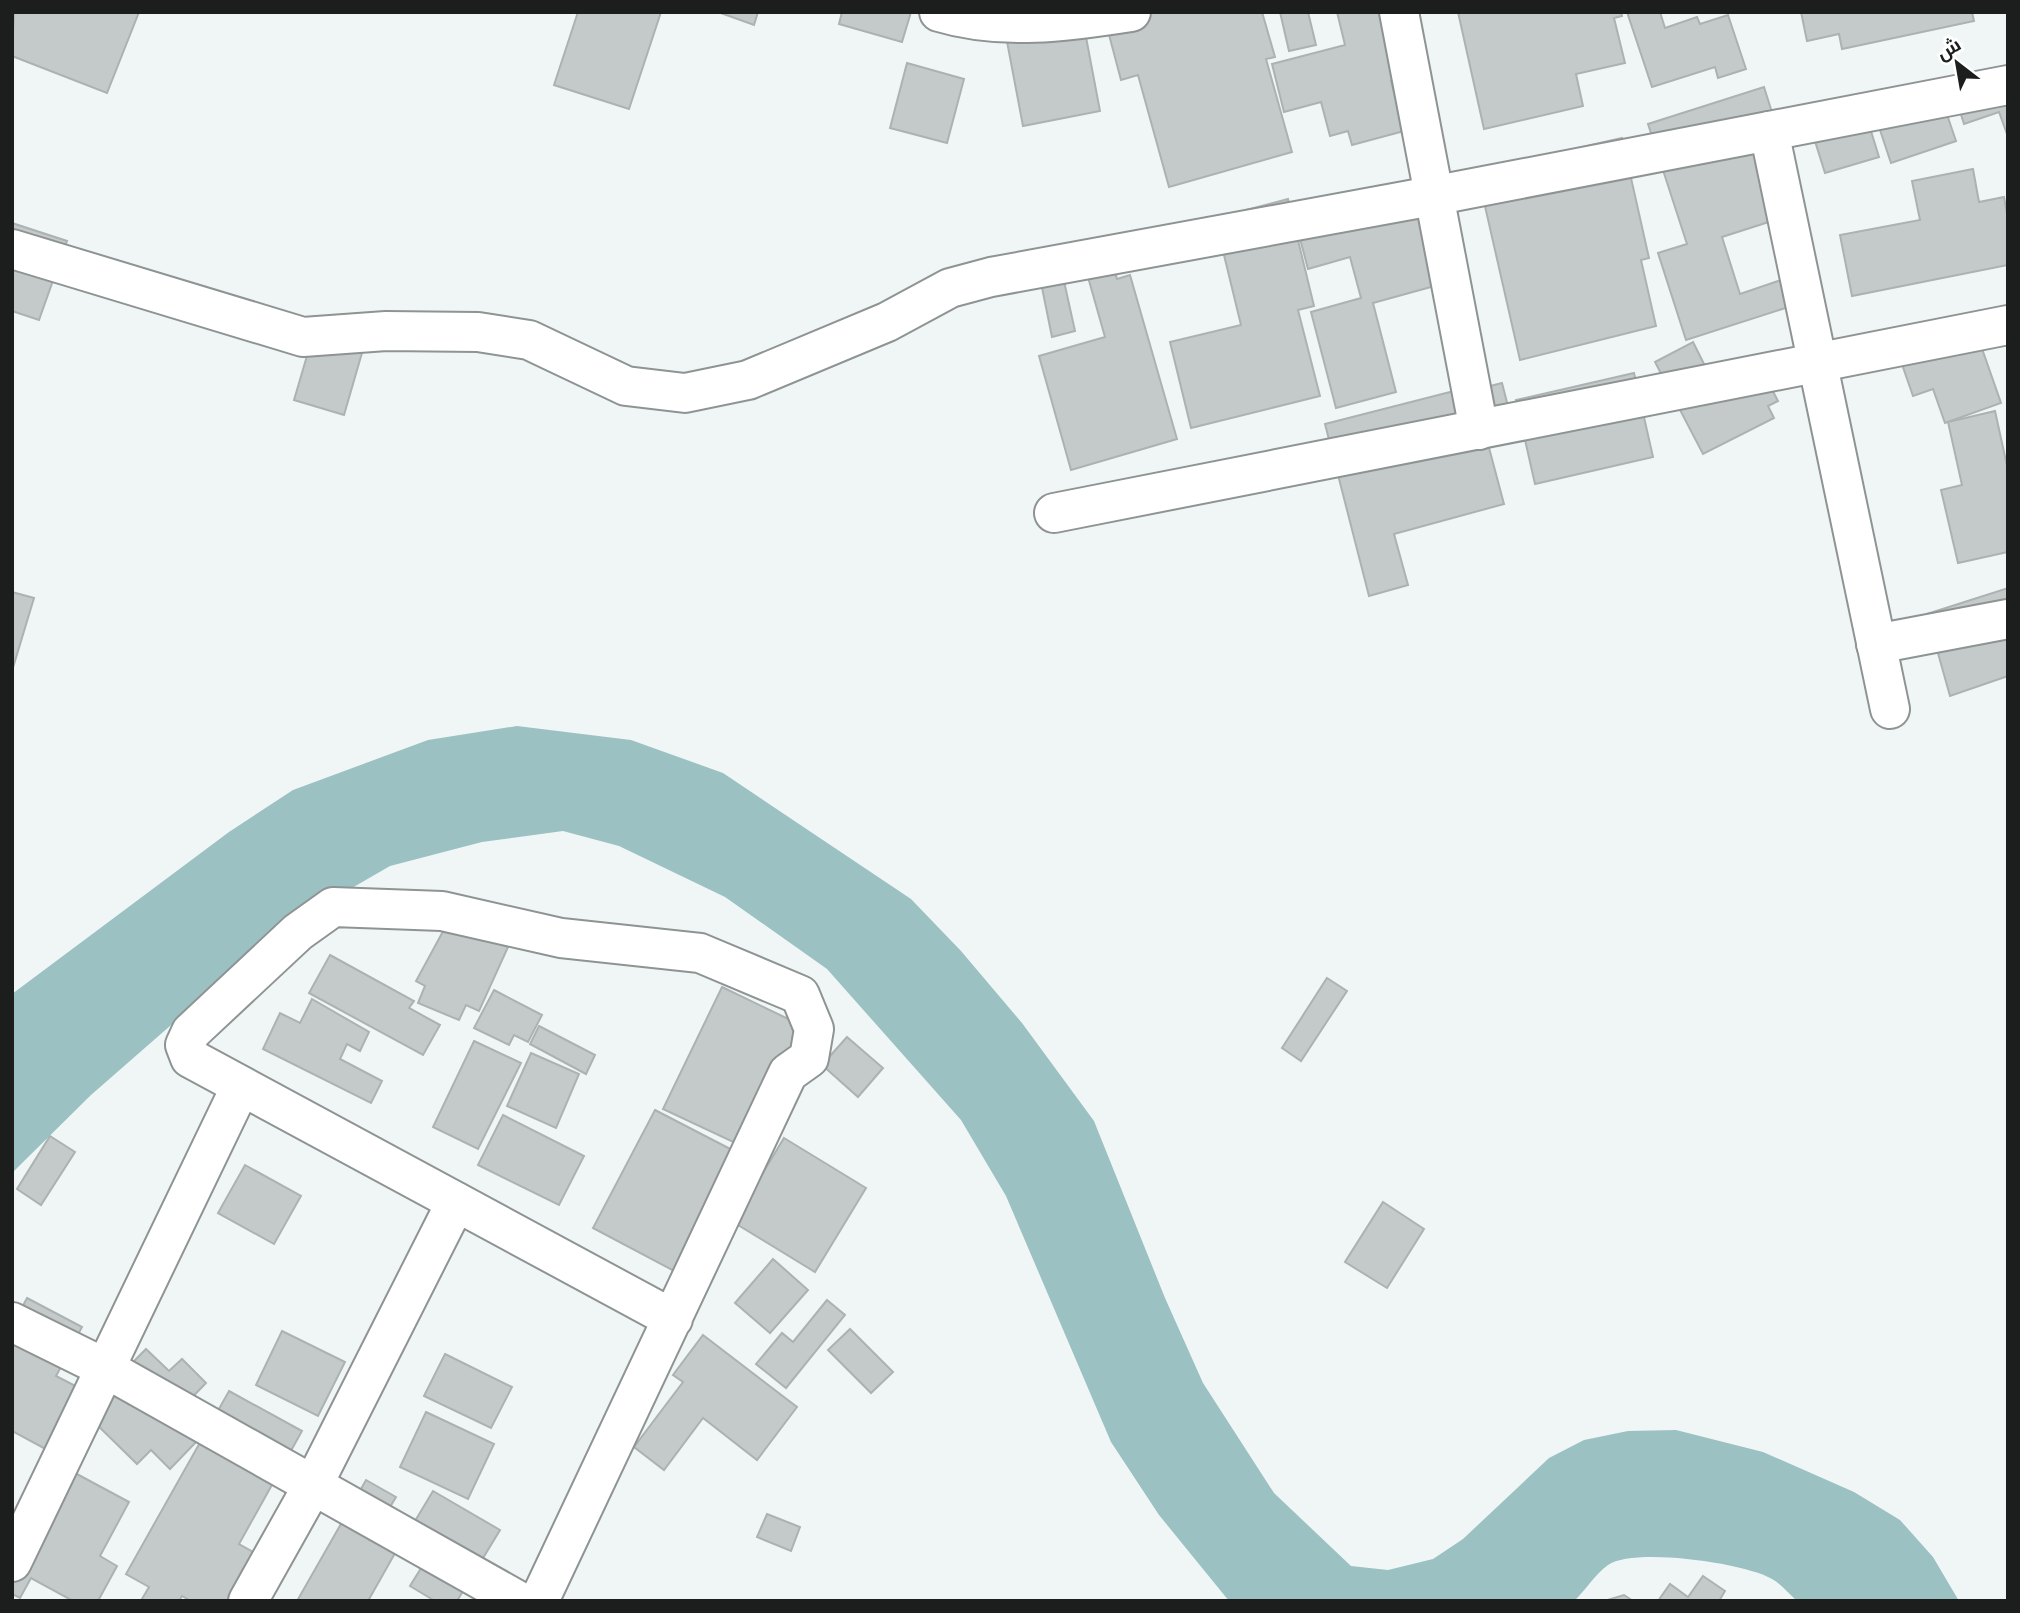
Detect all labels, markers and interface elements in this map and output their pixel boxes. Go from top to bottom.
north arrow [1922,28,1992,98]
text: ش [1932,32,1966,68]

